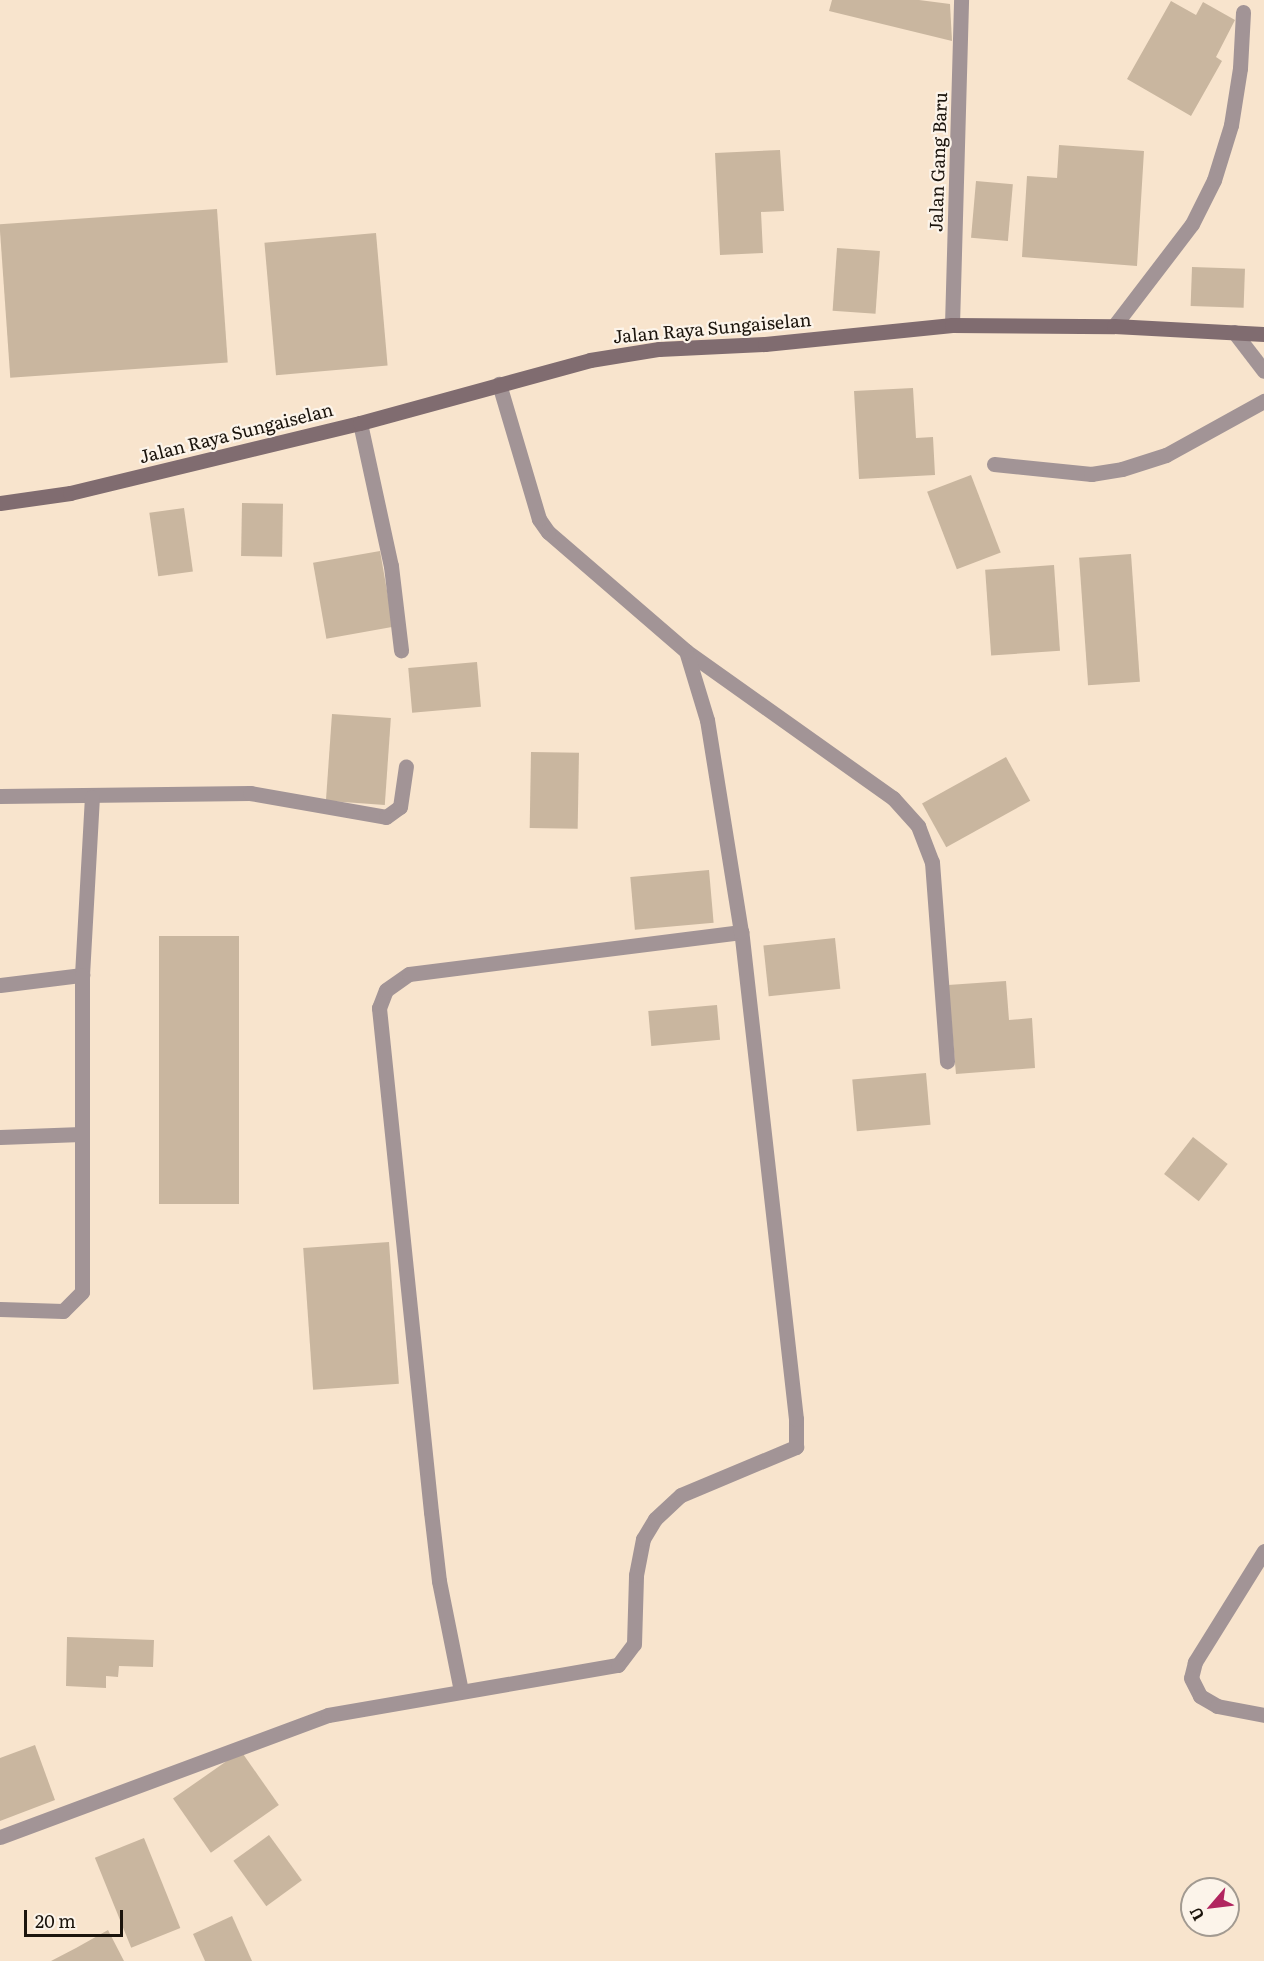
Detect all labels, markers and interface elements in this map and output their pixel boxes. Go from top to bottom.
street label: Jalan Gang Baru [925,92,951,232]
street label: Jalan Raya Sungaiselan [612,309,812,347]
street label: Jalan Raya Sungaiselan [137,398,335,468]
north arrow [1180,1877,1240,1937]
scale bar [27,1898,126,1936]
text: U [1182,1903,1209,1926]
text: 20 m [35,1907,76,1934]

